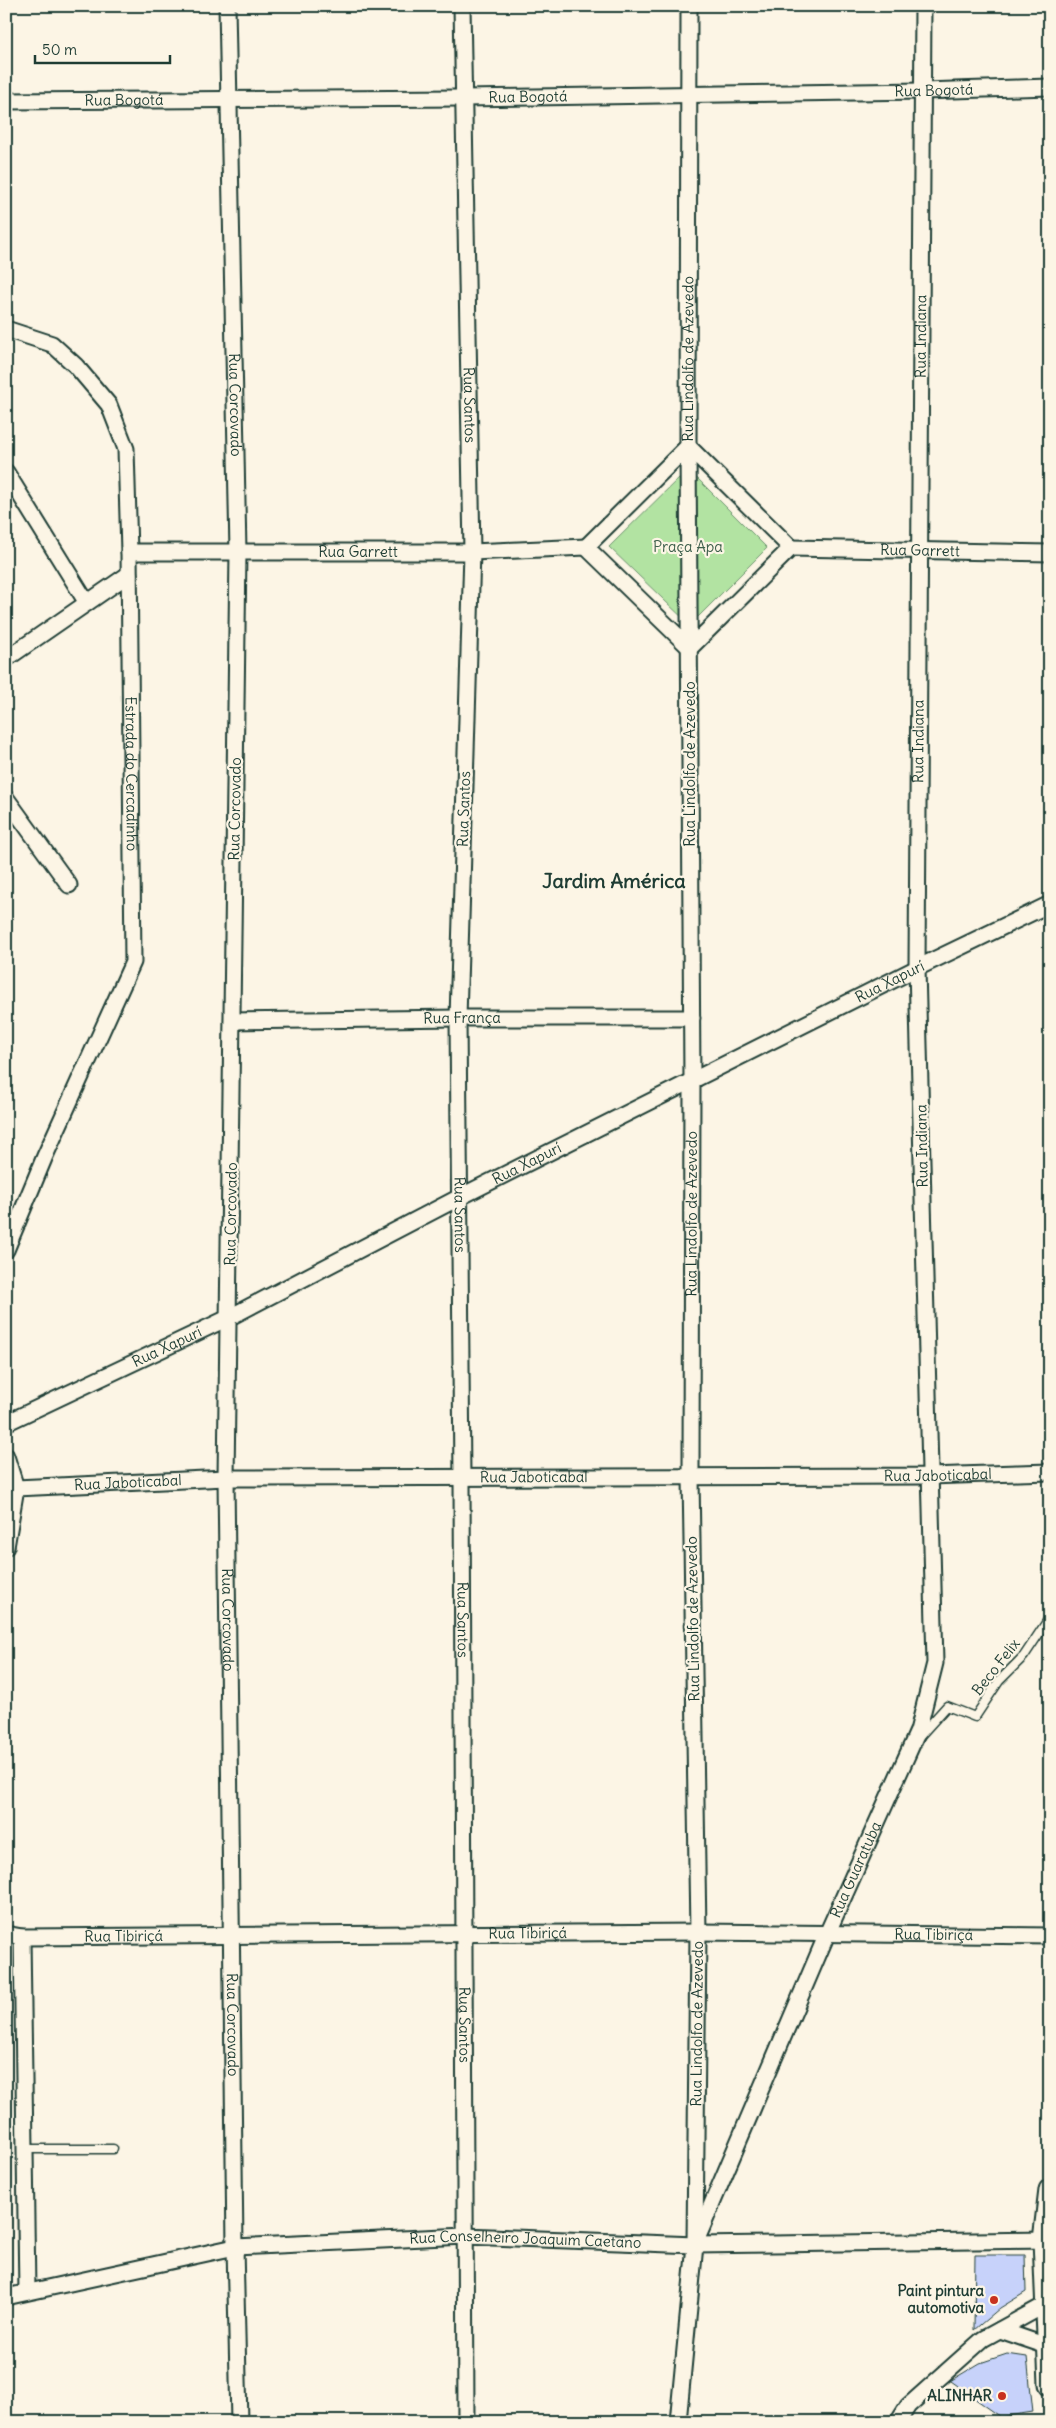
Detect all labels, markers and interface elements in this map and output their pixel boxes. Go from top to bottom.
scale bar [35,32,170,64]
text: 50 m [42,40,77,59]
street label: Rua Bogotá [894,79,974,100]
street label: Rua Bogotá [488,86,568,107]
street label: Rua Bogotá [84,90,164,109]
street label: Rua Lindolfo de Azevedo [678,276,697,442]
street label: Rua Indiana [911,294,930,378]
street label: Rua Corcovado [225,353,246,457]
street label: Rua Santos [460,367,480,443]
park label: Praça Apa [653,537,723,556]
street label: Rua Garrett [880,540,960,560]
street label: Rua Garrett [318,542,398,561]
street label: Rua Lindolfo de Azevedo [680,681,699,847]
street label: Estrada do Cercadinho [121,696,142,851]
street label: Rua Indiana [908,699,928,783]
street label: Rua Corcovado [224,757,245,861]
street label: Rua Santos [453,770,474,847]
district label: Jardim América [542,868,686,893]
street label: Rua Xapurí [852,956,927,1006]
street label: Rua França [423,1008,501,1027]
street label: Rua Indiana [911,1104,932,1188]
street label: Rua Lindolfo de Azevedo [681,1131,701,1297]
street label: Rua Xapurí [489,1138,564,1188]
street label: Rua Corcovado [220,1162,241,1266]
street label: Rua Santos [450,1177,470,1253]
street label: Rua Xapurí [129,1322,205,1371]
street label: Rua Jaboticabal [884,1464,992,1485]
street label: Rua Jaboticabal [480,1467,588,1486]
street label: Rua Jaboticabal [74,1470,182,1494]
street label: Rua Lindolfo de Azevedo [682,1536,703,1702]
street label: Rua Corcovado [218,1568,238,1672]
street label: Rua Santos [453,1582,473,1658]
street label: Beco Felix [967,1634,1024,1699]
street label: Rua Guaratuba [825,1818,885,1921]
street label: Rua Tibiriçá [488,1923,568,1943]
street label: Rua Tibiriçá [894,1924,974,1944]
street label: Rua Tibiriçá [84,1926,164,1946]
street label: Rua Lindolfo de Azevedo [686,1941,707,2107]
street label: Rua Corcovado [223,1973,243,2077]
street label: Rua Santos [455,1987,474,2063]
street label: Rua Conselheiro Joaquim Caetano [409,2226,642,2252]
place label: Paint pintura automotiva [897,2281,984,2317]
marker: Paint pintura automotiva [988,2294,1000,2306]
place label: ALINHAR [927,2386,992,2405]
marker: ALINHAR [996,2390,1008,2402]

